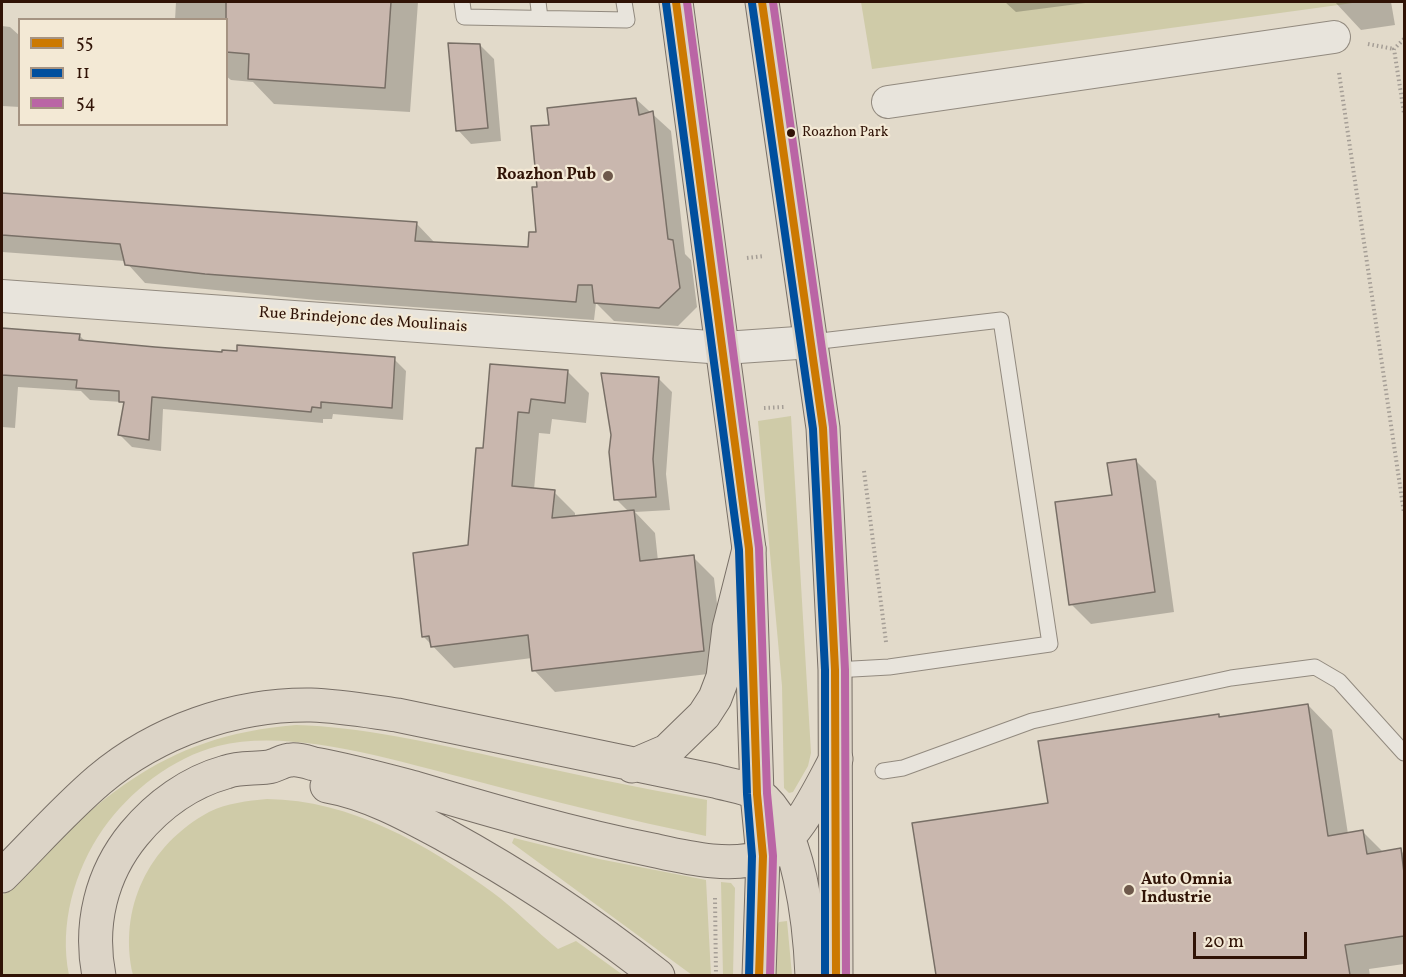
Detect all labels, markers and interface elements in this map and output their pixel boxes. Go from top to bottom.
legend [18,18,228,126]
text: 55 [76,31,93,56]
text: 11 [76,61,90,86]
text: 54 [76,91,95,116]
place label: Roazhon Park [802,125,888,141]
marker: Roazhon Park [785,127,797,139]
place label: Roazhon Pub [496,166,596,186]
marker: Roazhon Pub [601,169,615,183]
street label: Rue Brindejonc des Moulinais [258,304,468,338]
place label: Auto Omnia Industrie [1141,871,1232,909]
marker: Auto Omnia Industrie [1122,883,1136,897]
scale bar [1196,920,1310,958]
text: 20 m [1204,930,1244,955]

